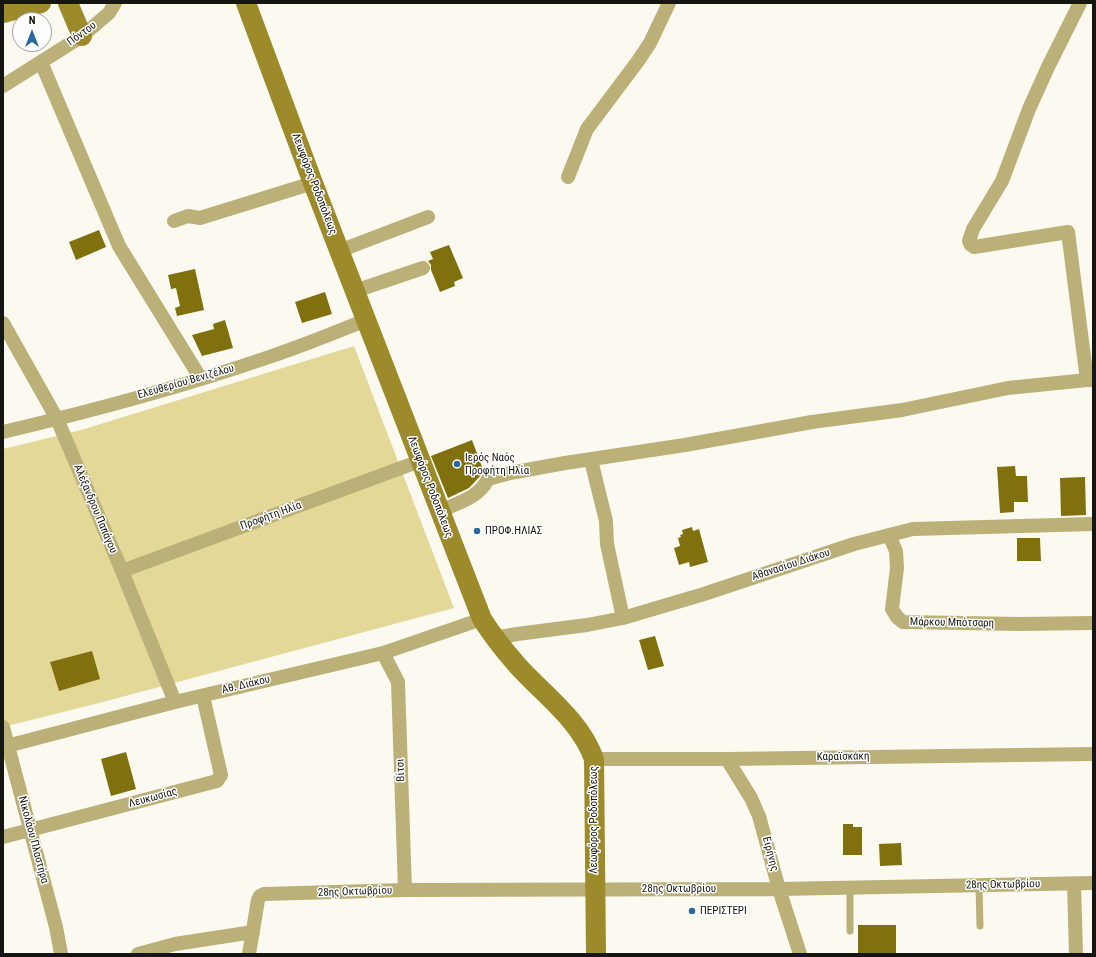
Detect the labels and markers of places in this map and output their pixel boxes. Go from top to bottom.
place label: Ιερός Ναός Προφήτη Ηλία [465,451,529,477]
marker: Ιερός Ναός Προφήτη Ηλία [452,459,462,469]
place label: ΠΡΟΦ.ΗΛΙΑΣ [485,524,542,538]
marker: ΠΡΟΦ.ΗΛΙΑΣ [472,526,482,536]
place label: ΠΕΡΙΣΤΕΡΙ [700,904,747,918]
marker: ΠΕΡΙΣΤΕΡΙ [687,906,697,916]

